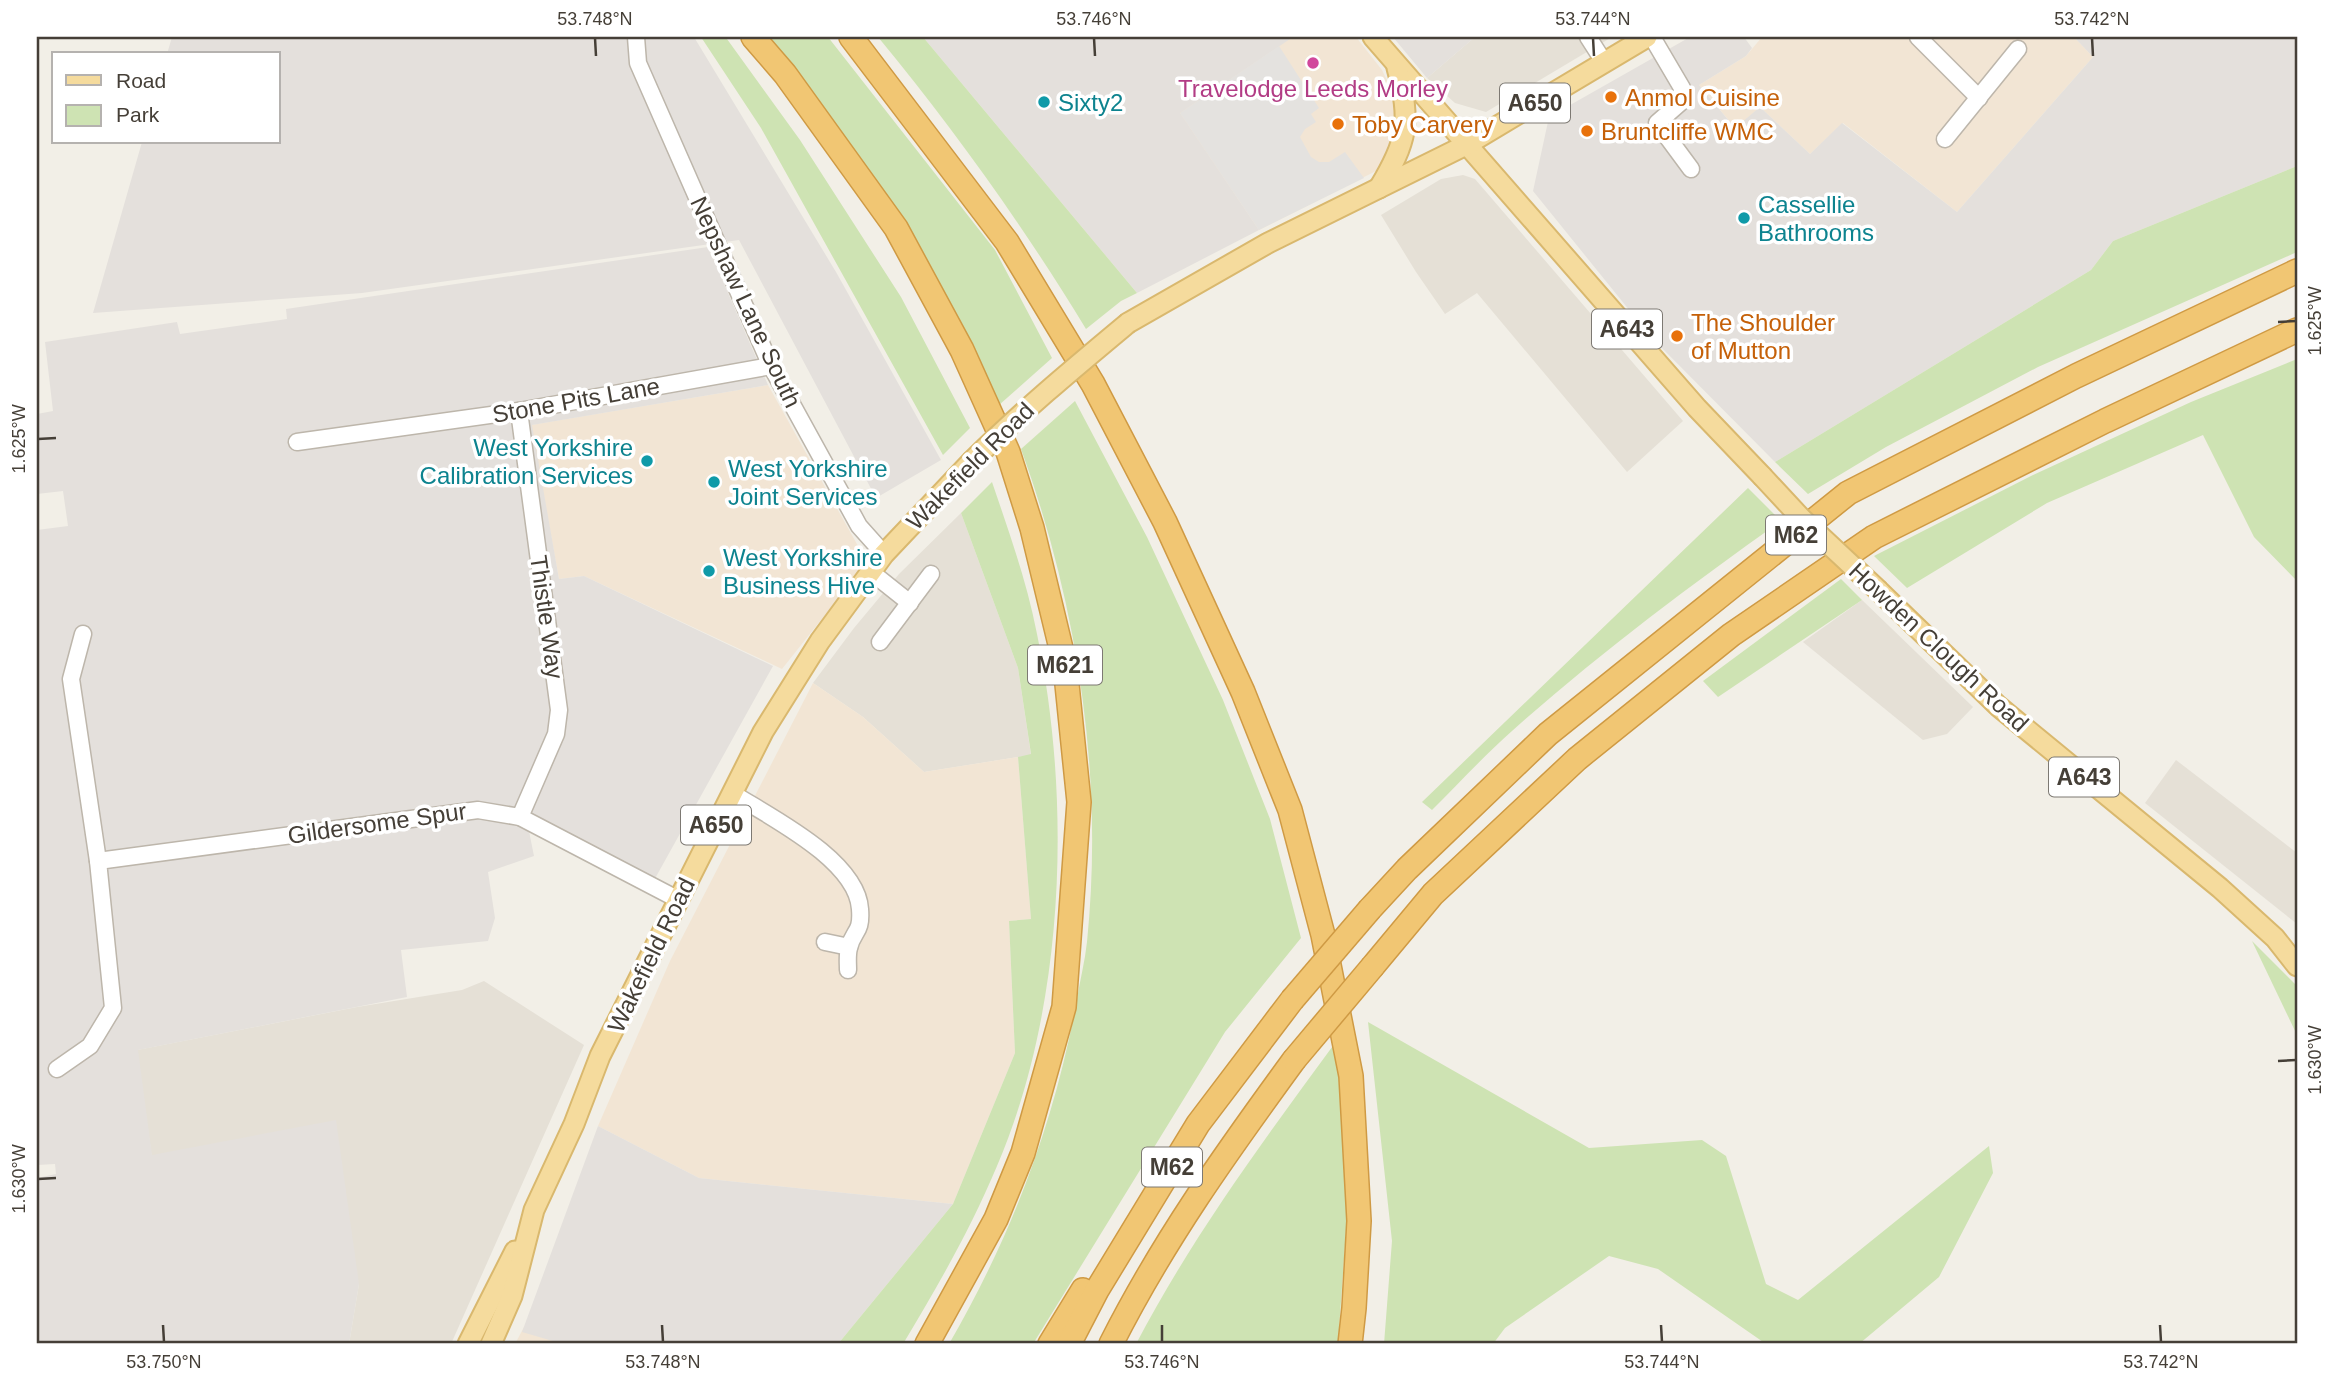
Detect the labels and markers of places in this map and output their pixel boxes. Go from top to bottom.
marker: Travelodge Leeds Morley [1305,55,1321,71]
place label: Travelodge Leeds Morley [1178,75,1448,102]
place label: Anmol Cuisine [1625,84,1780,111]
place label: Sixty2 [1058,89,1123,116]
marker: Anmol Cuisine [1603,89,1619,105]
marker: Sixty2 [1036,94,1052,110]
place label: Toby Carvery [1352,111,1493,138]
marker: Toby Carvery [1330,116,1346,132]
place label: Bruntcliffe WMC [1601,118,1774,145]
marker: Bruntcliffe WMC [1579,123,1595,139]
place label: Cassellie Bathrooms [1758,191,1874,246]
marker: Cassellie Bathrooms [1736,210,1752,226]
place label: The Shoulder of Mutton [1691,309,1835,364]
marker: The Shoulder of Mutton [1669,328,1685,344]
place label: West Yorkshire Calibration Services [420,434,633,489]
marker: West Yorkshire Calibration Services [639,453,655,469]
place label: West Yorkshire Joint Services [728,455,888,510]
marker: West Yorkshire Joint Services [706,474,722,490]
place label: West Yorkshire Business Hive [723,544,883,599]
marker: West Yorkshire Business Hive [701,563,717,579]

